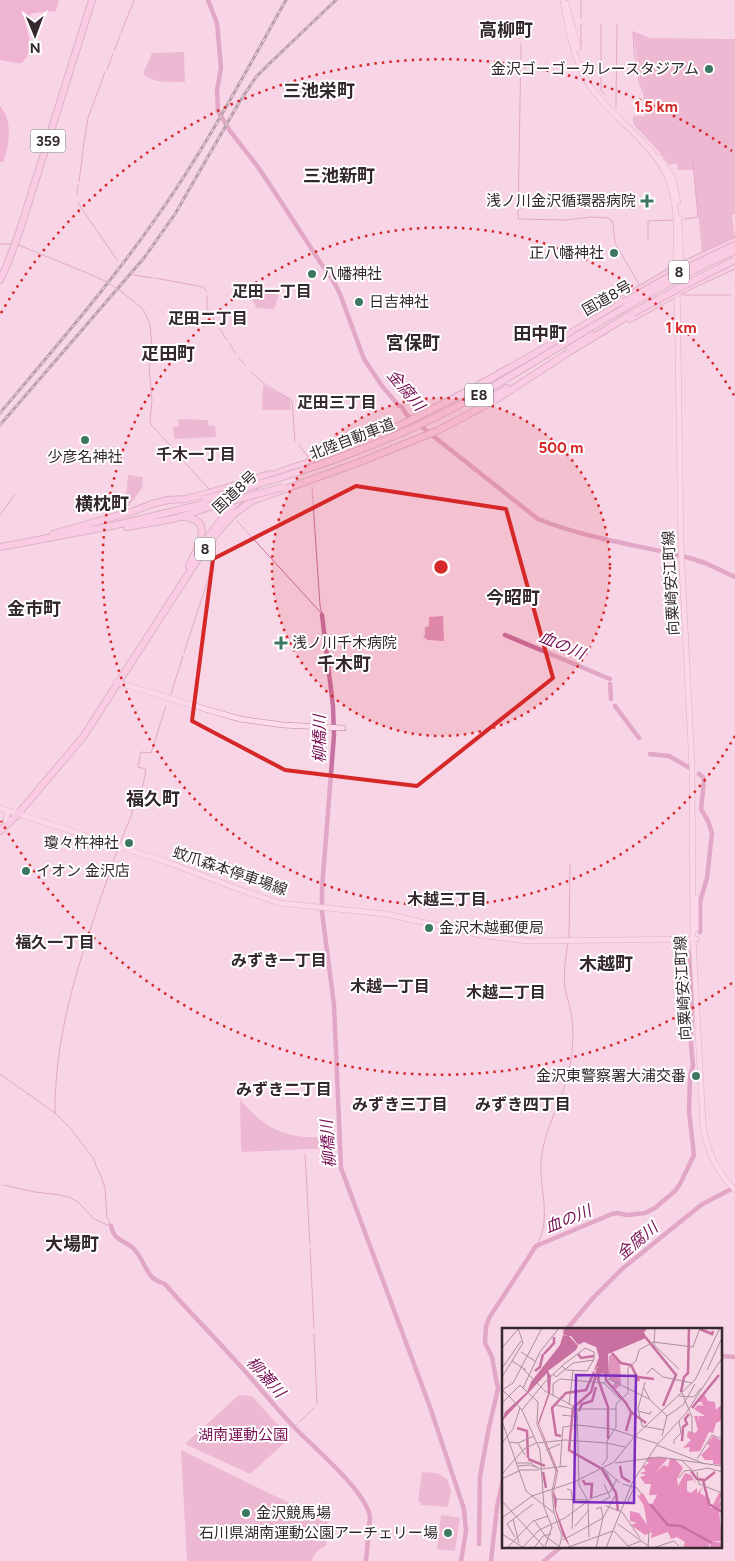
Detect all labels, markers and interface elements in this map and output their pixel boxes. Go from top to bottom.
north arrow [10,10,60,60]
district label: 高柳町 [479,19,533,41]
text: N [30,39,41,56]
place label: 金沢ゴーゴーカレースタジアム [491,60,699,78]
marker: 金沢ゴーゴーカレースタジアム [703,63,715,75]
district label: 三池栄町 [283,80,355,102]
text: 1.5 km [634,98,678,116]
road number: 359 [30,130,66,152]
district label: 三池新町 [303,165,375,187]
place label: 浅ノ川金沢循環器病院 [486,192,636,210]
marker: 浅ノ川金沢循環器病院 [640,194,654,208]
place label: 正八幡神社 [529,244,604,262]
marker: 正八幡神社 [608,247,620,259]
road number: 8 [669,260,689,284]
place label: 八幡神社 [322,265,382,283]
marker: 八幡神社 [306,268,318,280]
street label: 国道8号 [579,277,635,319]
district label: 疋田一丁目 [232,282,312,301]
place label: 日吉神社 [369,293,429,311]
marker: 日吉神社 [353,296,365,308]
district label: 疋田二丁目 [168,309,248,328]
text: 1 km [665,319,697,337]
district label: 田中町 [513,323,567,345]
district label: 宮保町 [386,332,440,354]
district label: 疋田町 [141,343,195,365]
water label: 金腐川 [383,366,430,416]
road number: E8 [465,384,493,406]
district label: 疋田三丁目 [297,393,377,412]
street label: 北陸自動車道 [307,414,397,464]
marker: 少彦名神社 [79,434,91,446]
text: 500 m [539,439,583,457]
district label: 千木一丁目 [156,445,236,464]
place label: 少彦名神社 [47,448,123,466]
street label: 国道8号 [209,467,261,517]
district label: 横枕町 [75,493,129,515]
street label: 向粟崎安江町線 [659,530,683,636]
road number: 8 [195,538,215,560]
centre of rings [432,558,450,576]
district label: 今昭町 [486,587,540,609]
district label: 金市町 [7,598,61,620]
water label: 血の川 [536,627,590,664]
place label: 浅ノ川千木病院 [292,634,397,652]
marker: 浅ノ川千木病院 [274,636,288,650]
district label: 千木町 [317,653,371,675]
water label: 柳橋川 [310,713,329,763]
district label: 福久町 [126,788,180,810]
place label: 瓊々杵神社 [44,834,119,852]
marker: 瓊々杵神社 [123,837,135,849]
street label: 蚊爪森本停車場線 [170,843,290,899]
place label: イオン 金沢店 [36,862,130,880]
marker: イオン 金沢店 [20,865,32,877]
district label: 木越三丁目 [407,890,487,909]
place label: 金沢木越郵便局 [439,919,544,937]
marker: 金沢木越郵便局 [423,922,435,934]
district label: 福久一丁目 [15,933,95,952]
street label: 向粟崎安江町線 [671,935,695,1041]
district label: みずき一丁目 [231,951,327,970]
district label: 木越町 [579,953,633,975]
district label: 木越一丁目 [350,977,430,996]
district label: 木越二丁目 [466,983,546,1002]
place label: 金沢東警察署大浦交番 [536,1067,686,1085]
marker: 金沢東警察署大浦交番 [690,1070,702,1082]
district label: みずき二丁目 [236,1080,332,1099]
district label: みずき三丁目 [352,1095,448,1114]
district label: みずき四丁目 [475,1095,571,1114]
water label: 柳橋川 [317,1117,339,1169]
water label: 血の川 [542,1200,596,1237]
water label: 金腐川 [613,1217,663,1264]
district label: 大場町 [45,1233,99,1255]
inset map [502,1328,722,1548]
water label: 柳瀬川 [243,1353,290,1403]
park label: 湖南運動公園 [198,1426,288,1444]
place label: 金沢競馬場 [256,1504,331,1522]
marker: 金沢競馬場 [240,1507,252,1519]
place label: 石川県湖南運動公園アーチェリー場 [199,1524,438,1542]
marker: 石川県湖南運動公園アーチェリー場 [442,1527,454,1539]

